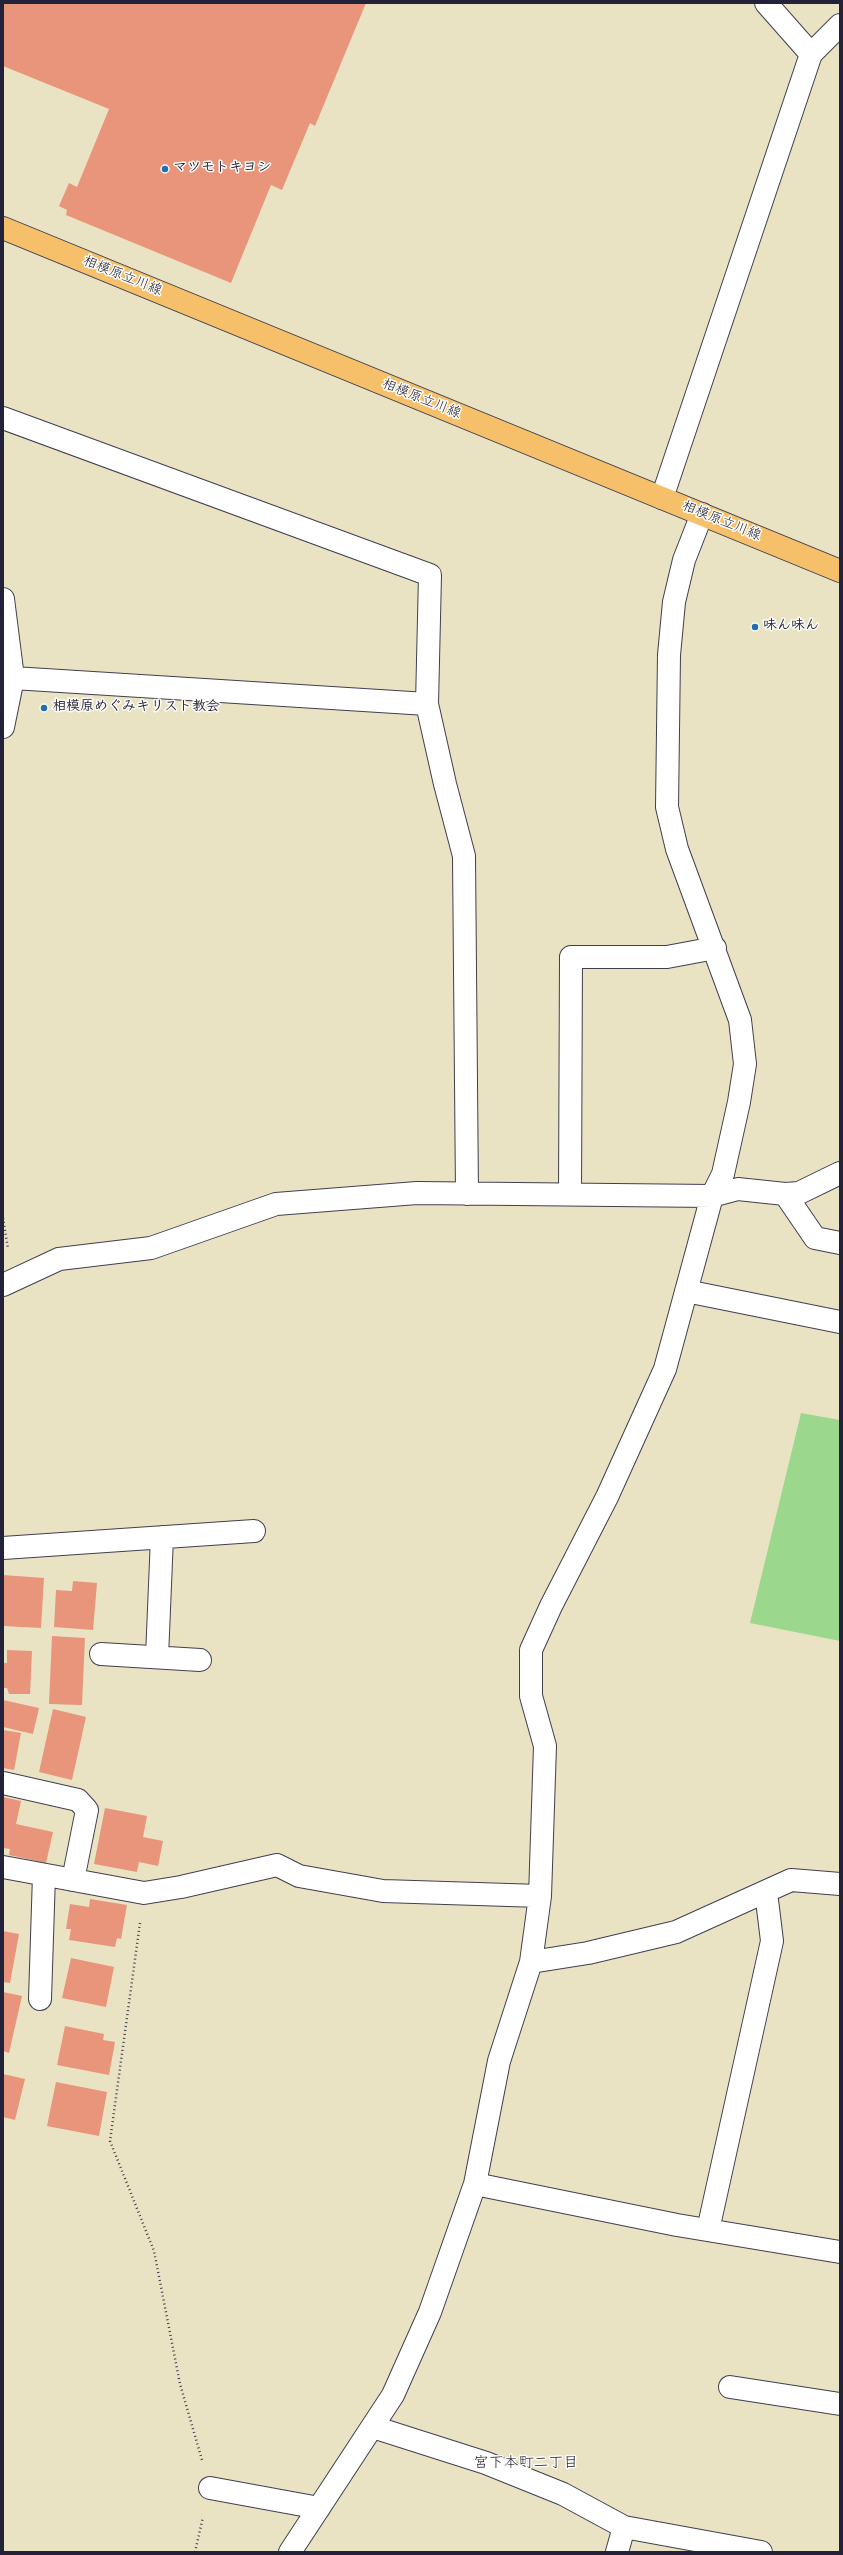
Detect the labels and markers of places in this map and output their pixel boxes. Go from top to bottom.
place label: マツモトキヨシ [173,161,271,177]
marker: マツモトキヨシ [160,164,170,174]
place label: 味ん味ん [763,619,819,635]
marker: 味ん味ん [750,622,760,632]
place label: 相模原めぐみキリスト教会 [52,700,220,716]
marker: 相模原めぐみキリスト教会 [39,703,49,713]

